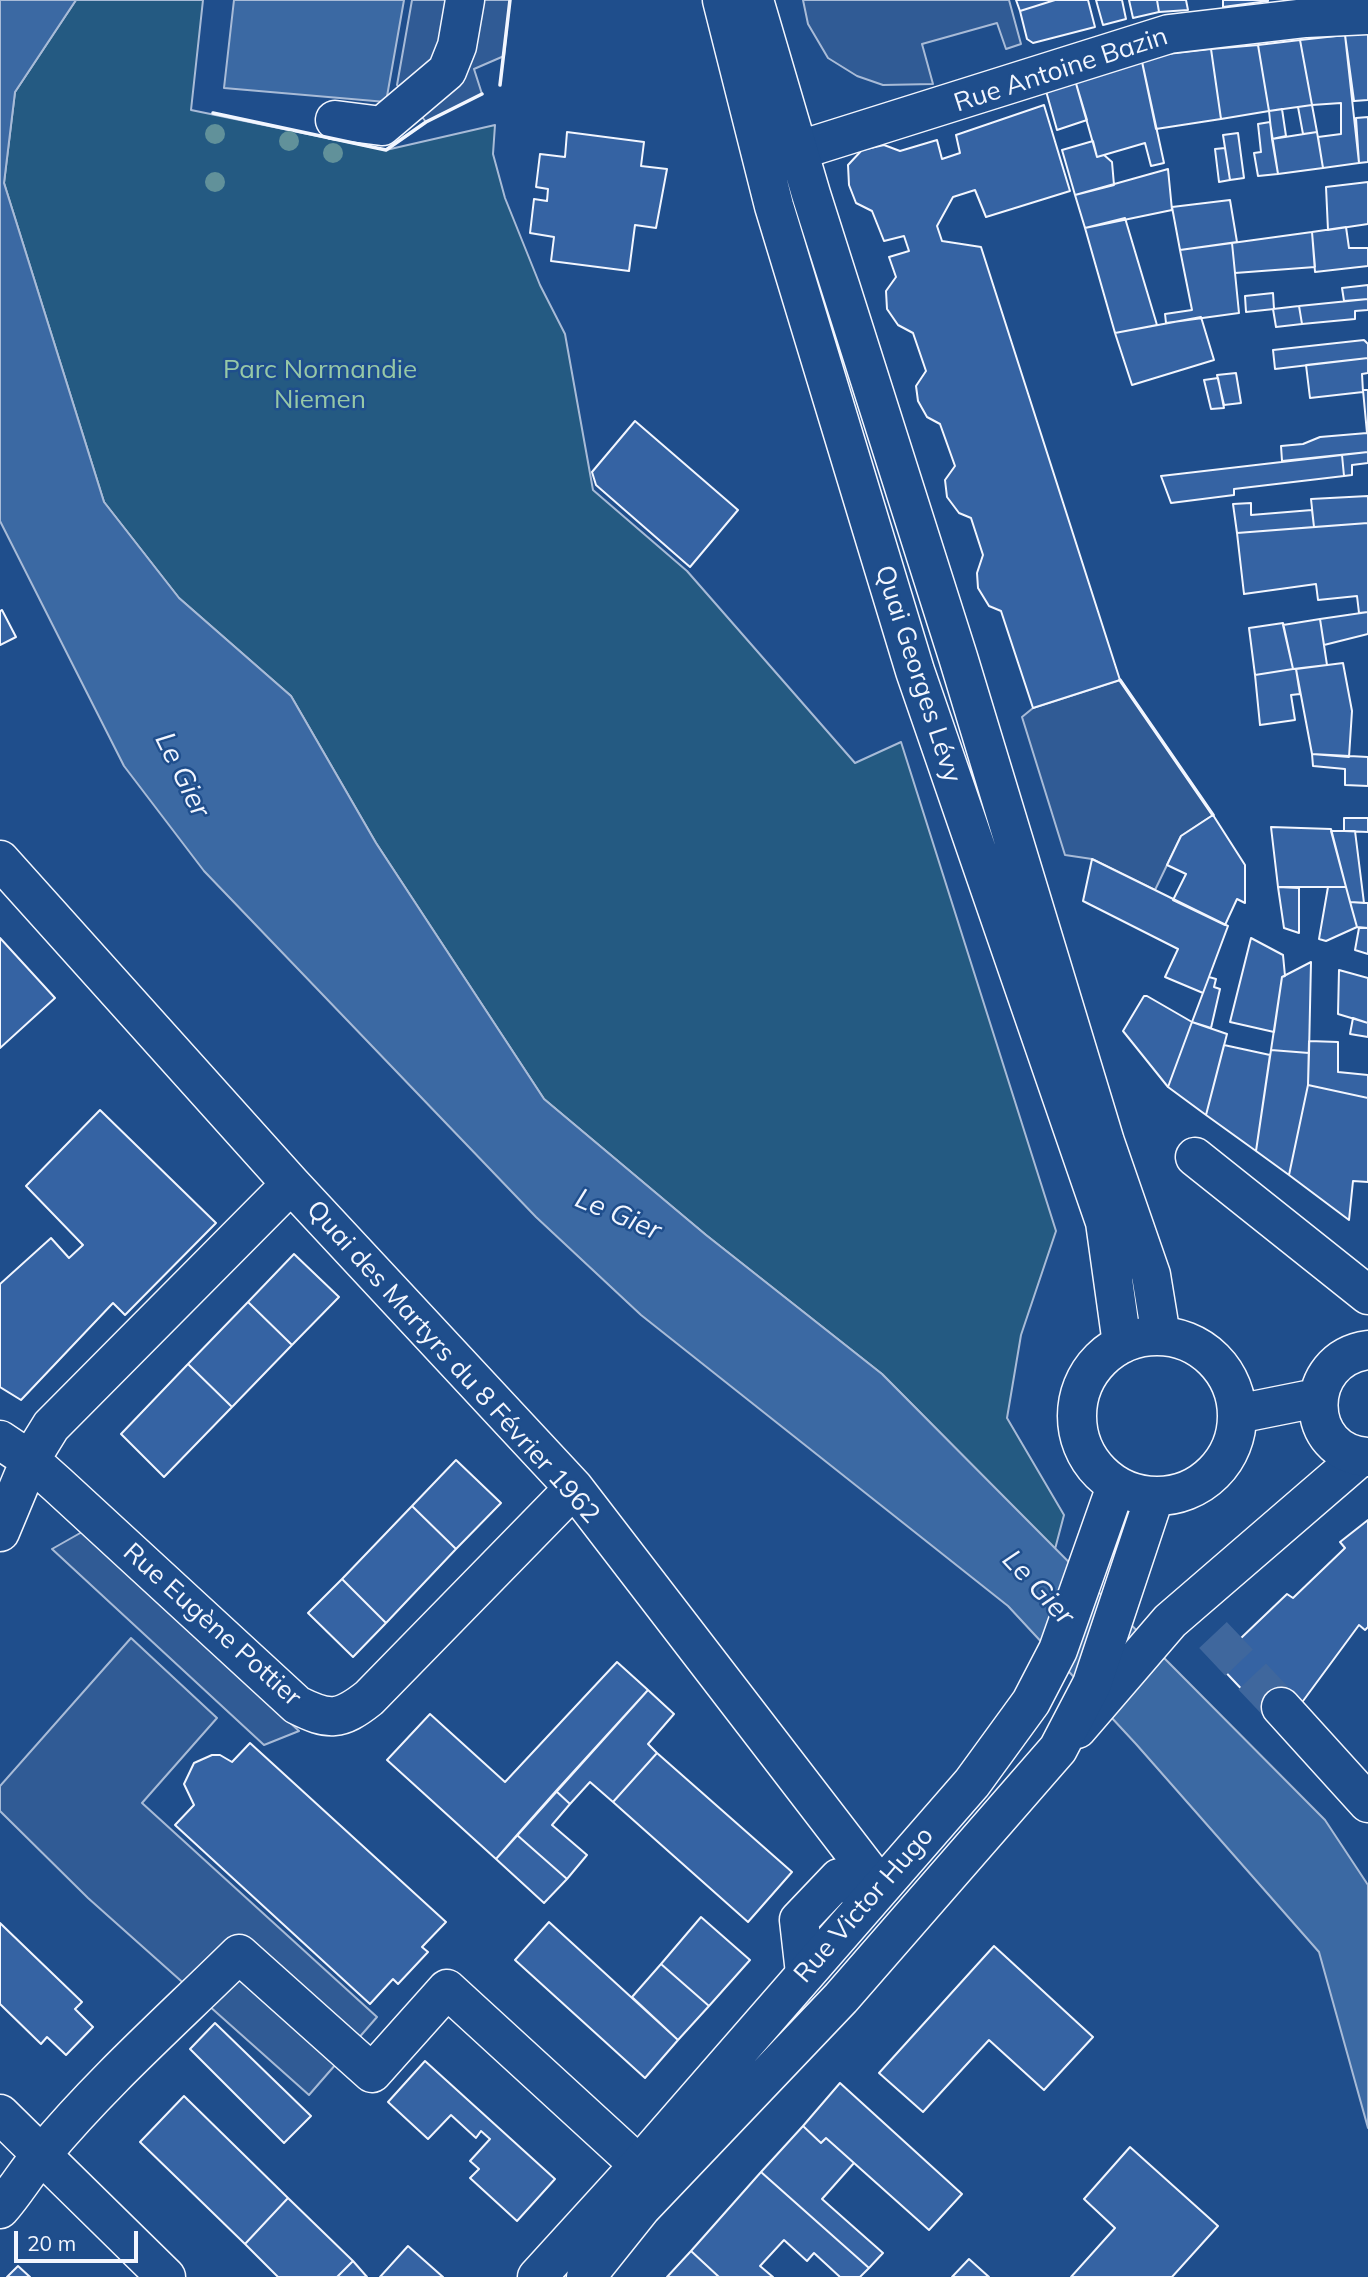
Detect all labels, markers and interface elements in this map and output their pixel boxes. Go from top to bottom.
street label: Rue Antoine Bazin [950,21,1172,119]
park label: Parc Normandie Niemen [223,354,417,416]
street label: Quai Georges Lévy [868,562,968,786]
water label: Le Gier [147,727,217,823]
water label: Le Gier [570,1182,666,1248]
street label: Quai des Martyrs du 8 Février 1962 [300,1194,606,1530]
street label: Rue Eugène Pottier [117,1537,307,1713]
water label: Le Gier [995,1544,1081,1632]
street label: Rue Victor Hugo [788,1821,940,1989]
scale bar [18,2218,142,2262]
text: 20 m [27,2230,76,2256]

